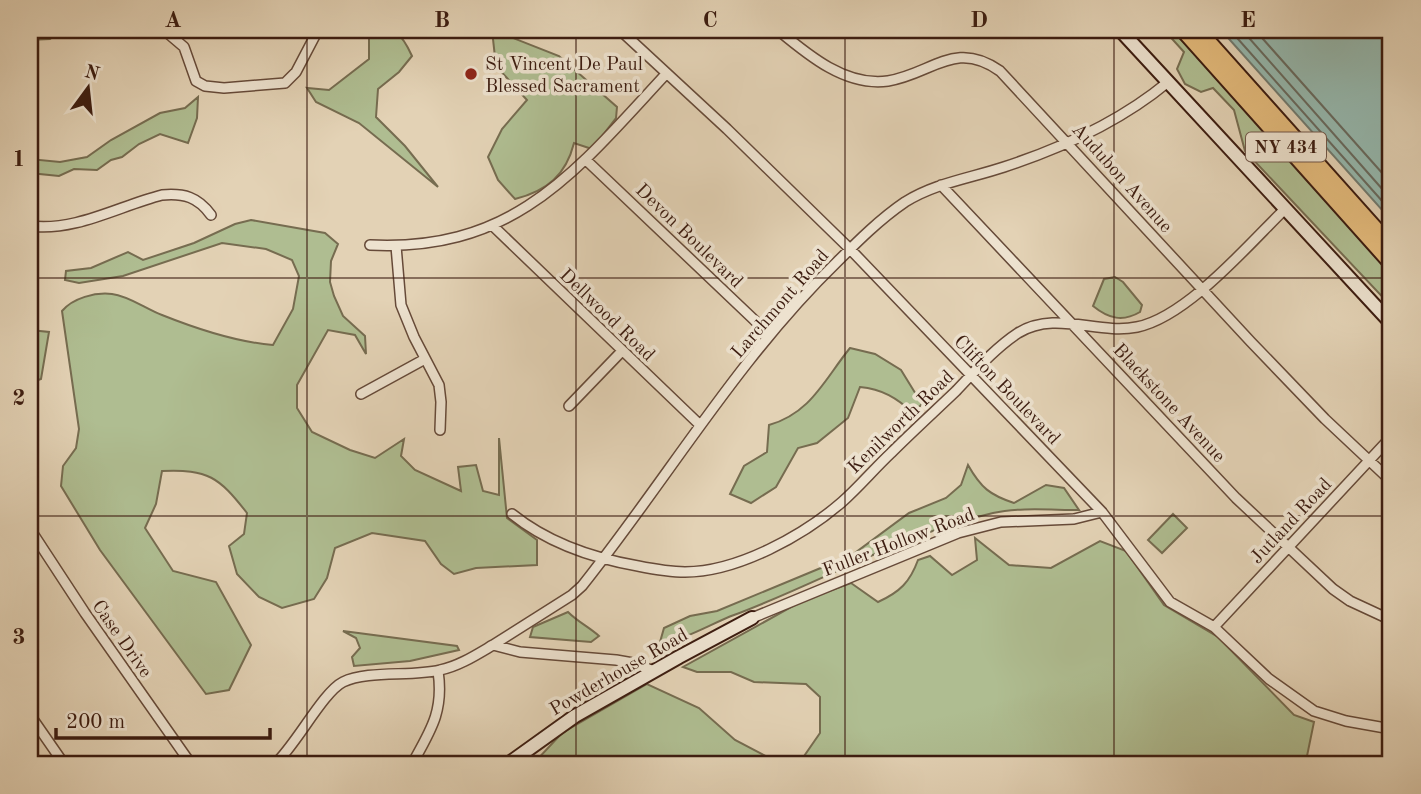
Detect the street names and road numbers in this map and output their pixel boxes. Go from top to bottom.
street label: Audubon Avenue [1067,120,1175,237]
road number: NY 434 [1246,132,1326,162]
street label: Devon Boulevard [631,181,746,293]
street label: Larchmont Road [729,246,833,363]
street label: Dellwood Road [555,266,658,366]
street label: Clifton Boulevard [949,332,1063,449]
street label: Blackstone Avenue [1108,341,1228,467]
street label: Kenilworth Road [845,368,958,478]
street label: Jutland Road [1248,475,1336,568]
street label: Fuller Hollow Road [820,506,978,581]
street label: Case Drive [87,597,155,682]
street label: Powderhouse Road [547,626,692,720]

